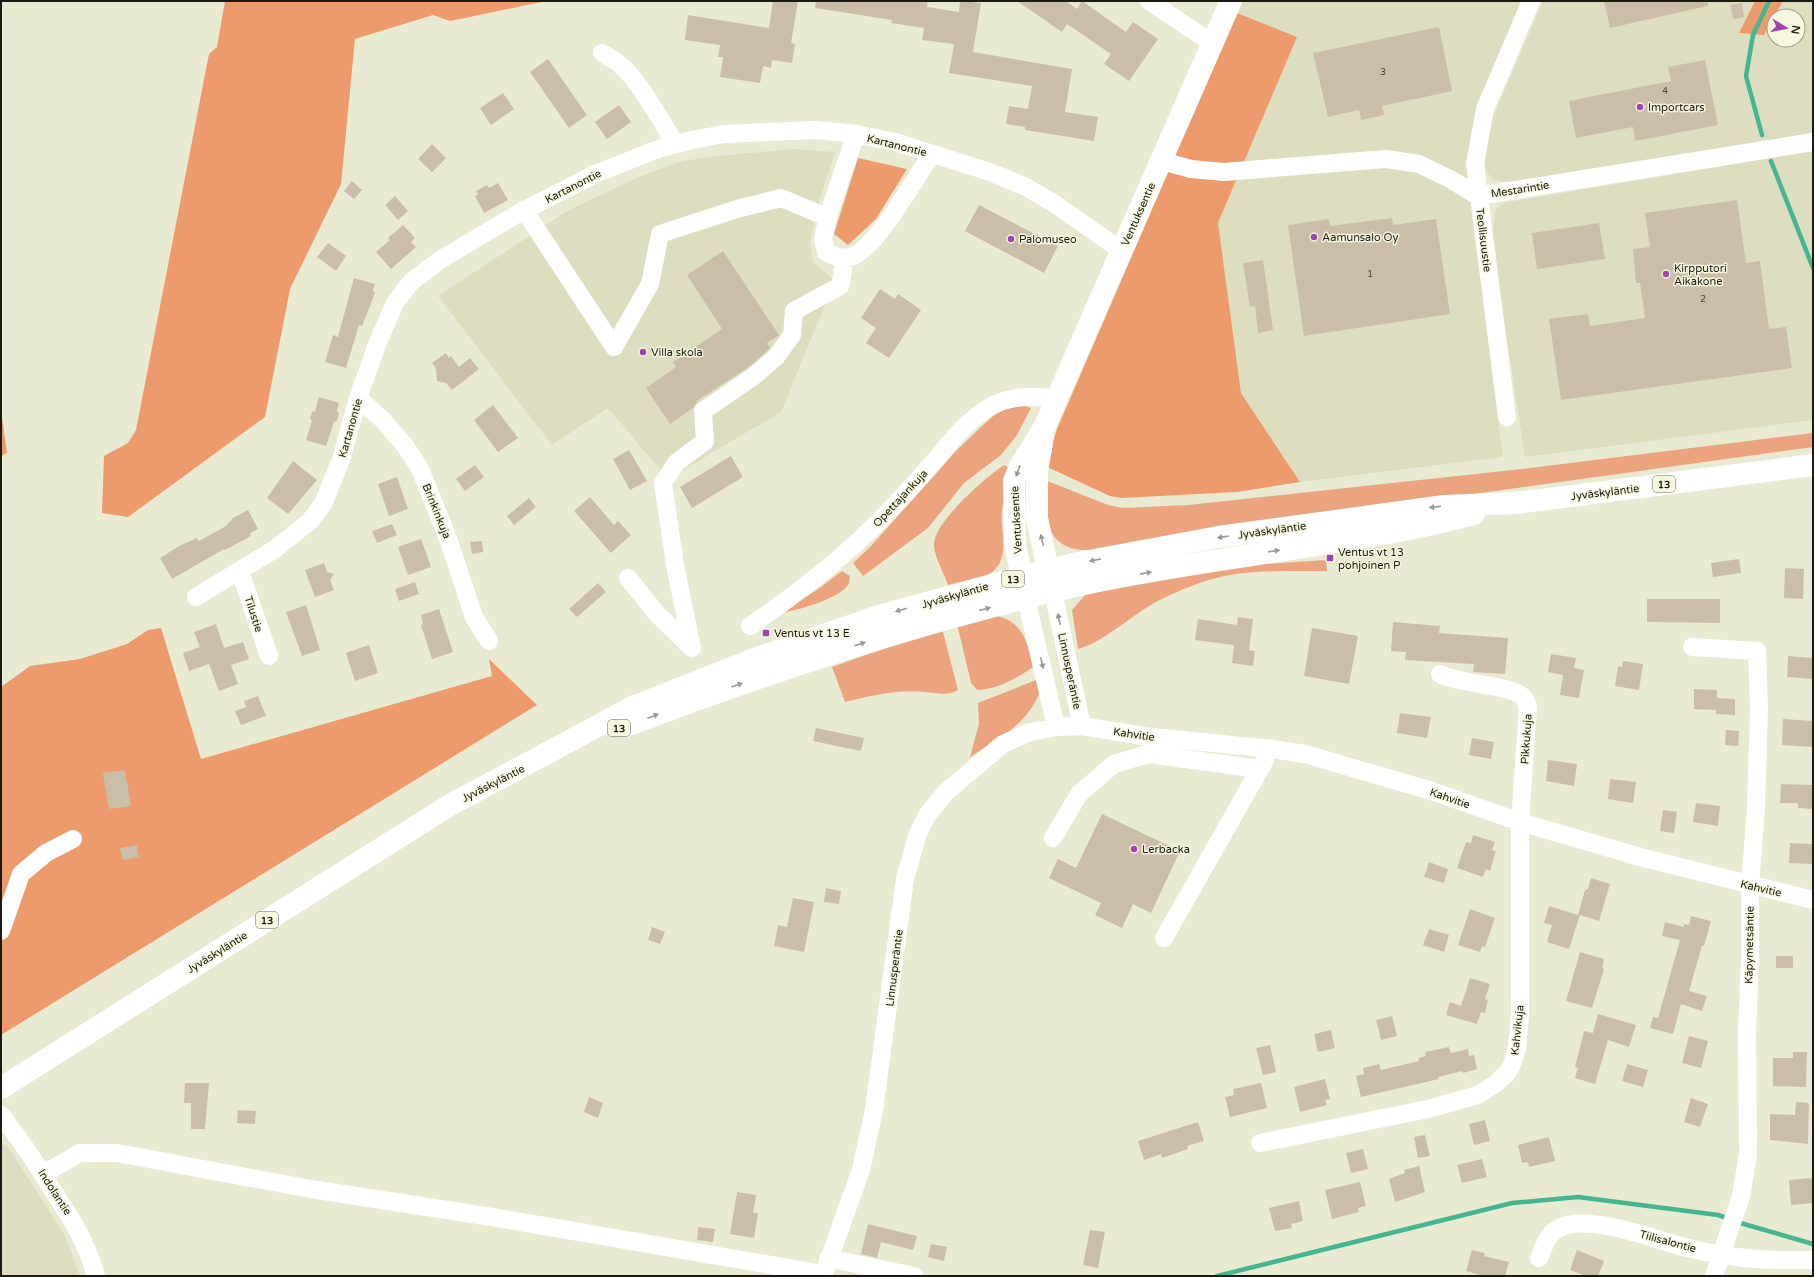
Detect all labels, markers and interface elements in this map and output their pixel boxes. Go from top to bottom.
north arrow [1766,8,1806,48]
text: N [1788,24,1803,35]
house number: 3 [1380,67,1386,78]
house number: 4 [1662,86,1668,97]
place label: Importcars [1648,101,1705,114]
marker: Importcars [1635,102,1645,112]
street label: Kartanontie [866,132,928,159]
street label: Kartanontie [543,167,603,206]
street label: Mestarintie [1490,178,1550,201]
street label: Ventuksentie [1119,181,1158,248]
street label: Teollisuustie [1473,207,1494,273]
place label: Aamunsalo Oy [1322,231,1399,244]
marker: Aamunsalo Oy [1309,232,1319,242]
place label: Palomuseo [1019,233,1077,246]
marker: Palomuseo [1006,234,1016,244]
place label: Kirpputori Aikakone [1674,262,1727,288]
house number: 1 [1367,269,1373,280]
marker: Kirpputori Aikakone [1661,269,1671,279]
house number: 2 [1700,294,1706,305]
place label: Villa skola [651,346,703,359]
marker: Villa skola [638,347,648,357]
street label: Kartanontie [336,397,365,459]
one-way arrow [1014,466,1020,478]
street label: Opettajankuja [870,467,930,530]
road number: 13 [1653,476,1675,492]
street label: Brinkinkuja [420,482,453,541]
street label: Jyväskyläntie [1570,482,1640,503]
street label: Ventuksentie [1008,486,1025,554]
one-way arrow [1429,504,1441,510]
street label: Jyväskyläntie [1237,519,1307,542]
one-way arrow [1038,534,1044,546]
one-way arrow [1217,534,1229,540]
place label: Ventus vt 13 pohjoinen P [1338,546,1404,572]
one-way arrow [1268,548,1280,554]
marker: Ventus vt 13 pohjoinen P [1325,553,1335,563]
one-way arrow [1089,557,1101,563]
one-way arrow [1139,569,1152,575]
road number: 13 [1002,571,1024,587]
street label: Jyväskyläntie [920,580,990,611]
street label: Tilustie [242,594,265,634]
one-way arrow [979,605,991,611]
one-way arrow [895,607,907,613]
one-way arrow [1055,613,1061,626]
place label: Ventus vt 13 E [774,627,850,640]
marker: Ventus vt 13 E [761,628,771,638]
street label: Linnusperäntie [1055,632,1084,710]
one-way arrow [854,640,866,646]
one-way arrow [1039,657,1045,670]
one-way arrow [731,682,743,688]
one-way arrow [647,712,659,718]
street label: Pikkukuja [1518,713,1535,765]
road number: 13 [608,720,630,736]
street label: Kahvitie [1112,725,1156,744]
street label: Jyväskyläntie [460,762,527,805]
street label: Kahvitie [1428,786,1472,811]
place label: Lerbacka [1142,843,1190,856]
marker: Lerbacka [1129,844,1139,854]
street label: Kahvitie [1739,877,1783,900]
street label: Käpymetsäntie [1742,906,1757,984]
road number: 13 [256,912,278,928]
street label: Jyväskyläntie [185,929,250,976]
street label: Linnusperäntie [883,929,906,1007]
street label: Kahvikuja [1508,1004,1527,1056]
street label: Indolantie [35,1167,74,1218]
street label: Tiilisalontie [1638,1228,1698,1255]

